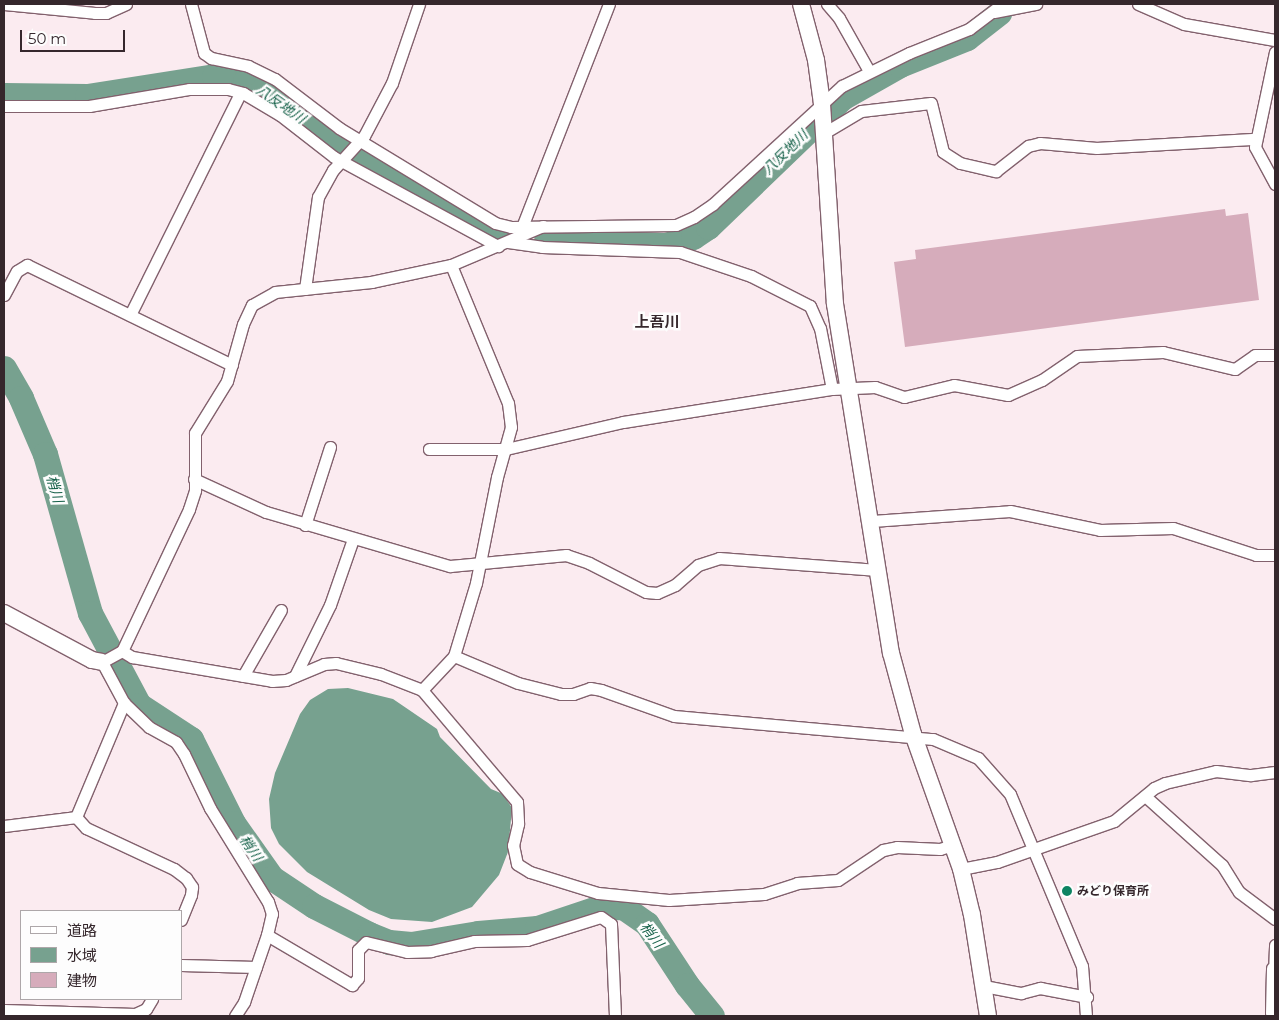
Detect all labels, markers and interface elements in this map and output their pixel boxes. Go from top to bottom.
scale bar [22,20,128,52]
text: 50 m [28,29,66,48]
water label: 八反地川 [253,81,309,127]
water label: 八反地川 [759,127,811,177]
district label: 上吾川 [635,313,679,331]
water label: 梢川 [43,473,67,505]
water label: 梢川 [236,832,266,864]
place label: みどり保育所 [1077,884,1149,898]
marker: みどり保育所 [1061,885,1073,897]
legend [20,910,182,1000]
water label: 梢川 [637,919,667,951]
text: 道路 [67,921,97,940]
text: 水域 [67,946,97,965]
text: 建物 [67,971,97,990]

